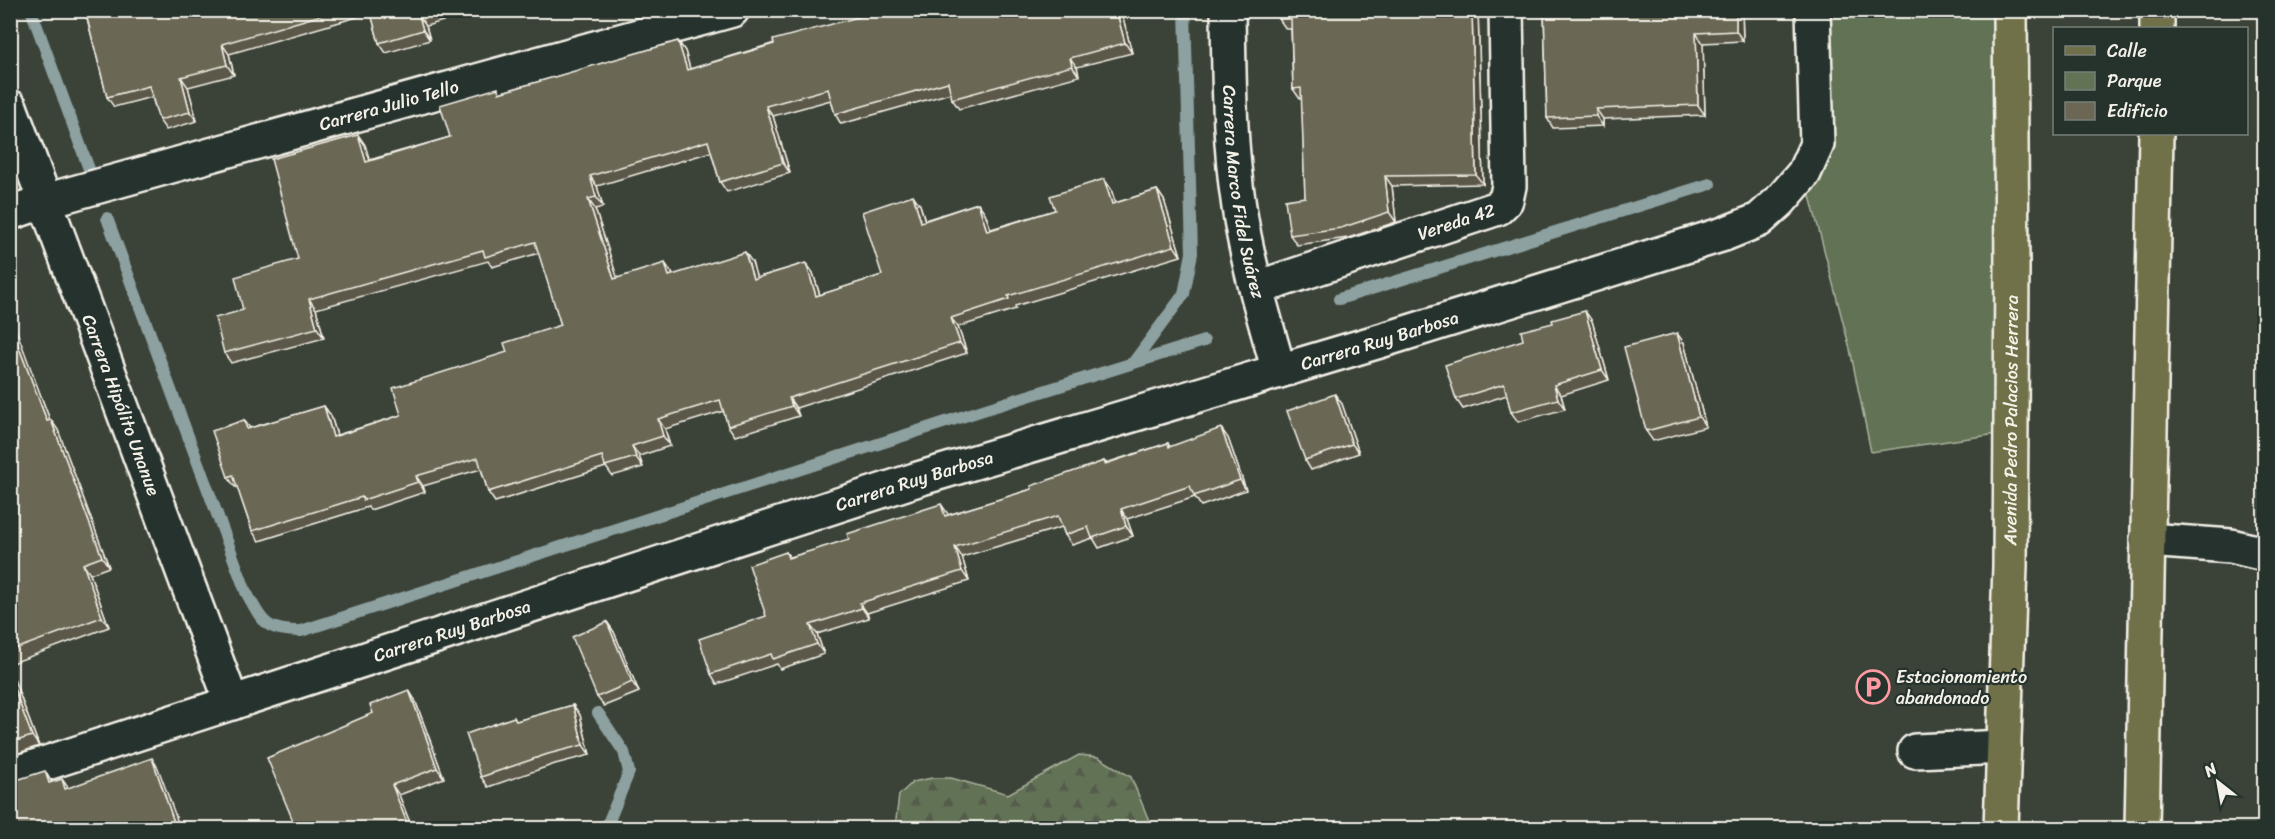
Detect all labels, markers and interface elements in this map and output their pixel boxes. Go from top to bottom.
legend [2053,27,2248,135]
text: Calle [2107,35,2147,67]
text: Parque [2107,65,2162,97]
street label: Carrera Julio Tello [315,71,463,140]
street label: Carrera Marco Fidel Suárez [1213,85,1274,303]
text: Edificio [2107,95,2168,127]
street label: Vereda 42 [1413,194,1499,250]
street label: Avenida Pedro Palacios Herrera [1994,295,2028,546]
street label: Carrera Ruy Barbosa [1297,301,1463,380]
street label: Carrera Hipólito Unanue [73,310,170,501]
street label: Carrera Ruy Barbosa [831,441,997,521]
street label: Carrera Ruy Barbosa [369,590,535,671]
place label: Estacionamiento abandonado [1896,661,2027,714]
parking icon: Estacionamiento abandonado [1855,669,1891,705]
north arrow [2188,752,2248,812]
text: N [2197,754,2224,785]

